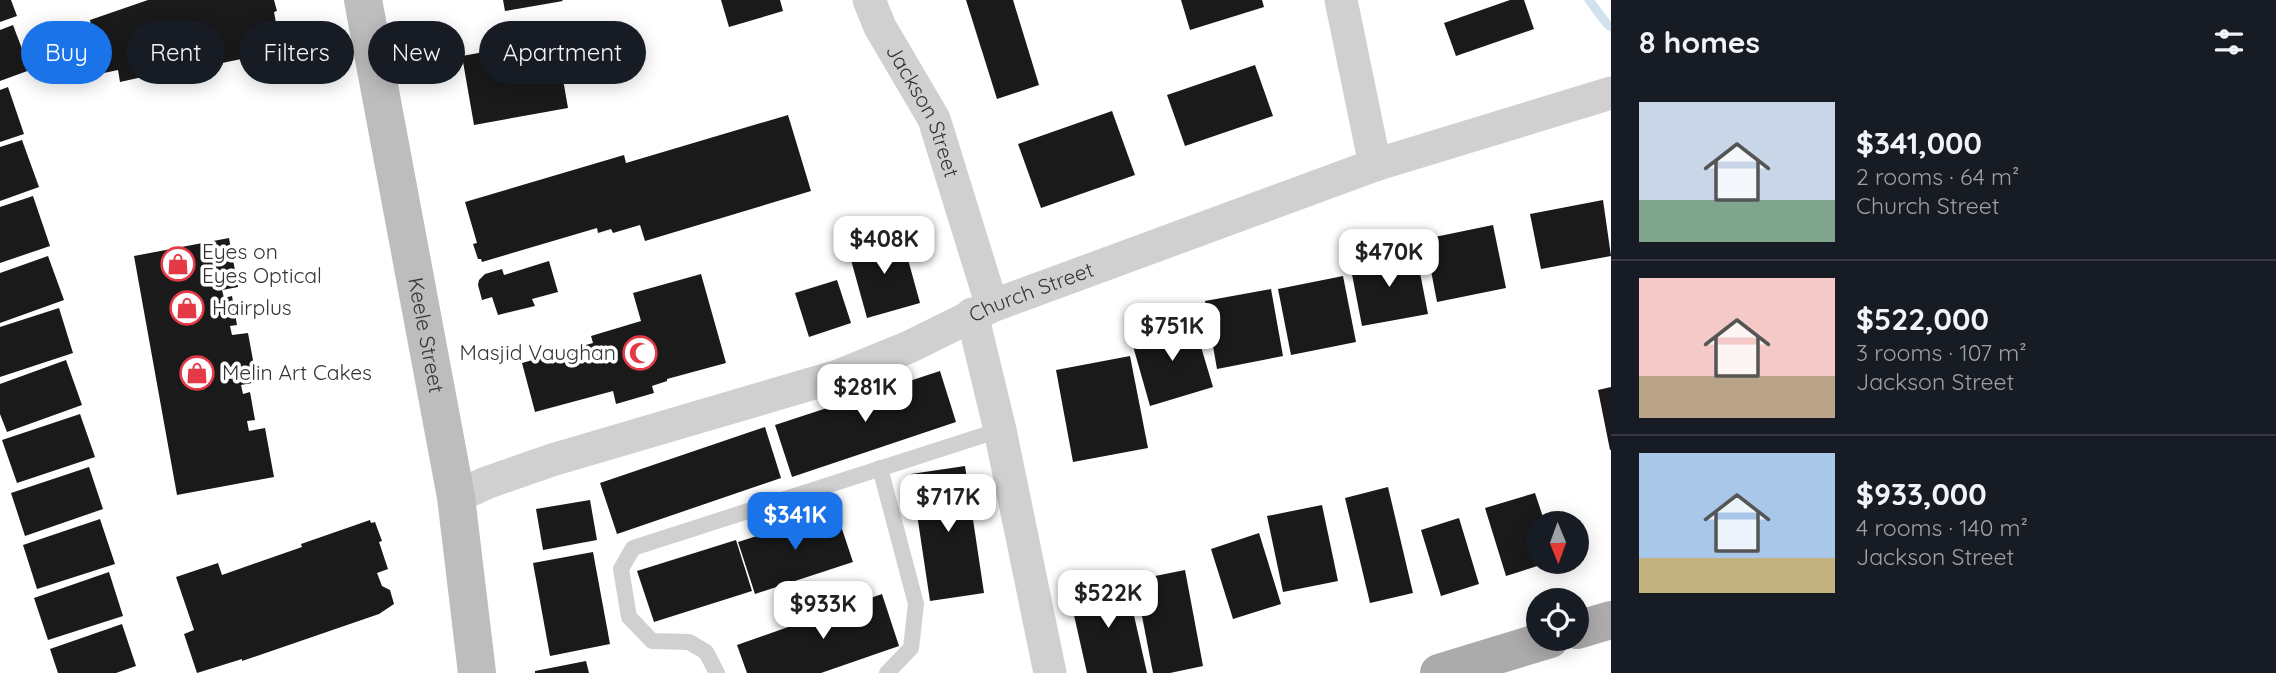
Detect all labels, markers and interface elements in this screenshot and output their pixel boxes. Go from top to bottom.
chip: Buy [21,21,112,84]
chip: Rent [126,21,225,84]
chip: Filters [239,21,354,84]
chip: New [368,21,465,84]
chip: Apartment [479,21,646,84]
text: 8 homes [1639,23,1760,61]
icon: filters [2210,23,2248,61]
street label: Jackson Street [881,39,965,180]
text: $341,000 [1856,124,1982,162]
icon: home [1695,130,1779,214]
text: 2 rooms · 64 m² [1856,162,2019,191]
text: Church Street [1856,191,2000,220]
pin: $408K [835,216,933,276]
text: $408K [849,224,919,253]
pin: $470K [1340,230,1438,289]
text: $470K [1355,237,1423,266]
place label: Eyes on Eyes Optical [202,238,322,288]
shop icon: Eyes on Eyes Optical [159,245,197,283]
street label: Church Street [964,256,1097,327]
street label: Keele Street [403,275,450,395]
shop icon: Hairplus [168,289,206,327]
place label: Hairplus [212,294,292,320]
text: $522,000 [1856,300,1989,338]
pin: $751K [1123,304,1221,363]
icon: home [1695,306,1779,390]
text: $751K [1140,311,1204,340]
mosque icon: Masjid Vaughan [621,334,659,372]
text: 3 rooms · 107 m² [1856,338,2027,367]
place label: Masjid Vaughan [460,339,616,365]
shop icon: Melin Art Cakes [178,354,216,392]
place label: Melin Art Cakes [222,359,372,385]
pin: $281K [816,364,914,424]
text: Jackson Street [1856,367,2014,396]
text: $281K [833,372,897,401]
pin: $717K [899,475,997,534]
text: $933,000 [1856,475,1987,513]
icon: home [1695,481,1779,565]
text: $717K [916,482,980,511]
pin: $341K [746,492,844,552]
text: $341K [764,500,826,529]
north arrow [1526,511,1589,574]
map controls [1526,511,1589,651]
text: 4 rooms · 140 m² [1856,513,2028,542]
text: Jackson Street [1856,542,2014,571]
pin: $522K [1059,570,1157,630]
text: $522K [1074,578,1142,607]
pin: $933K [774,582,872,641]
button: locate [1526,588,1589,651]
text: $933K [790,589,856,618]

